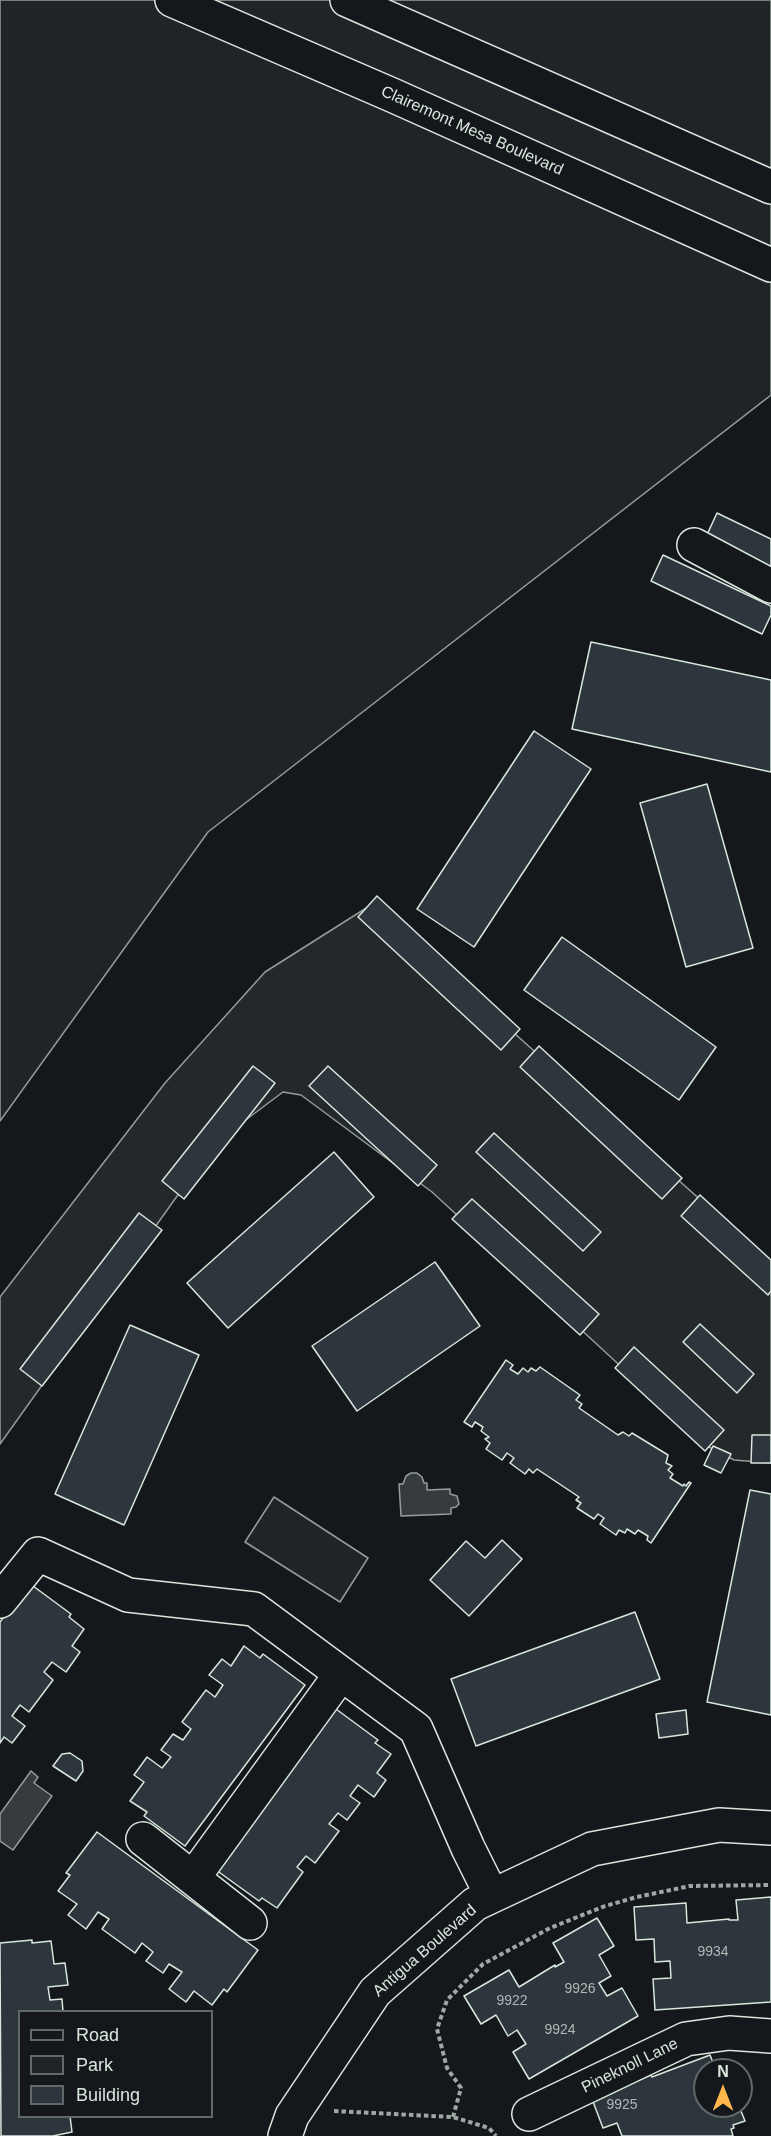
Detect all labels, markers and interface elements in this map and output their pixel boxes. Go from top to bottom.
street label: Clairemont Mesa Boulevard [378,82,566,180]
street label: Antigua Boulevard [369,1901,481,2001]
house number: 9934 [697,1944,729,1960]
house number: 9926 [564,1981,596,1997]
house number: 9922 [496,1993,528,2009]
legend [18,2010,213,2118]
house number: 9924 [544,2022,576,2038]
text: Road [76,2025,119,2045]
street label: Pineknoll Lane [579,2034,681,2098]
text: Park [76,2055,113,2075]
north arrow [693,2058,753,2118]
text: N [717,2063,729,2080]
text: Building [76,2085,140,2105]
house number: 9925 [606,2097,638,2113]

